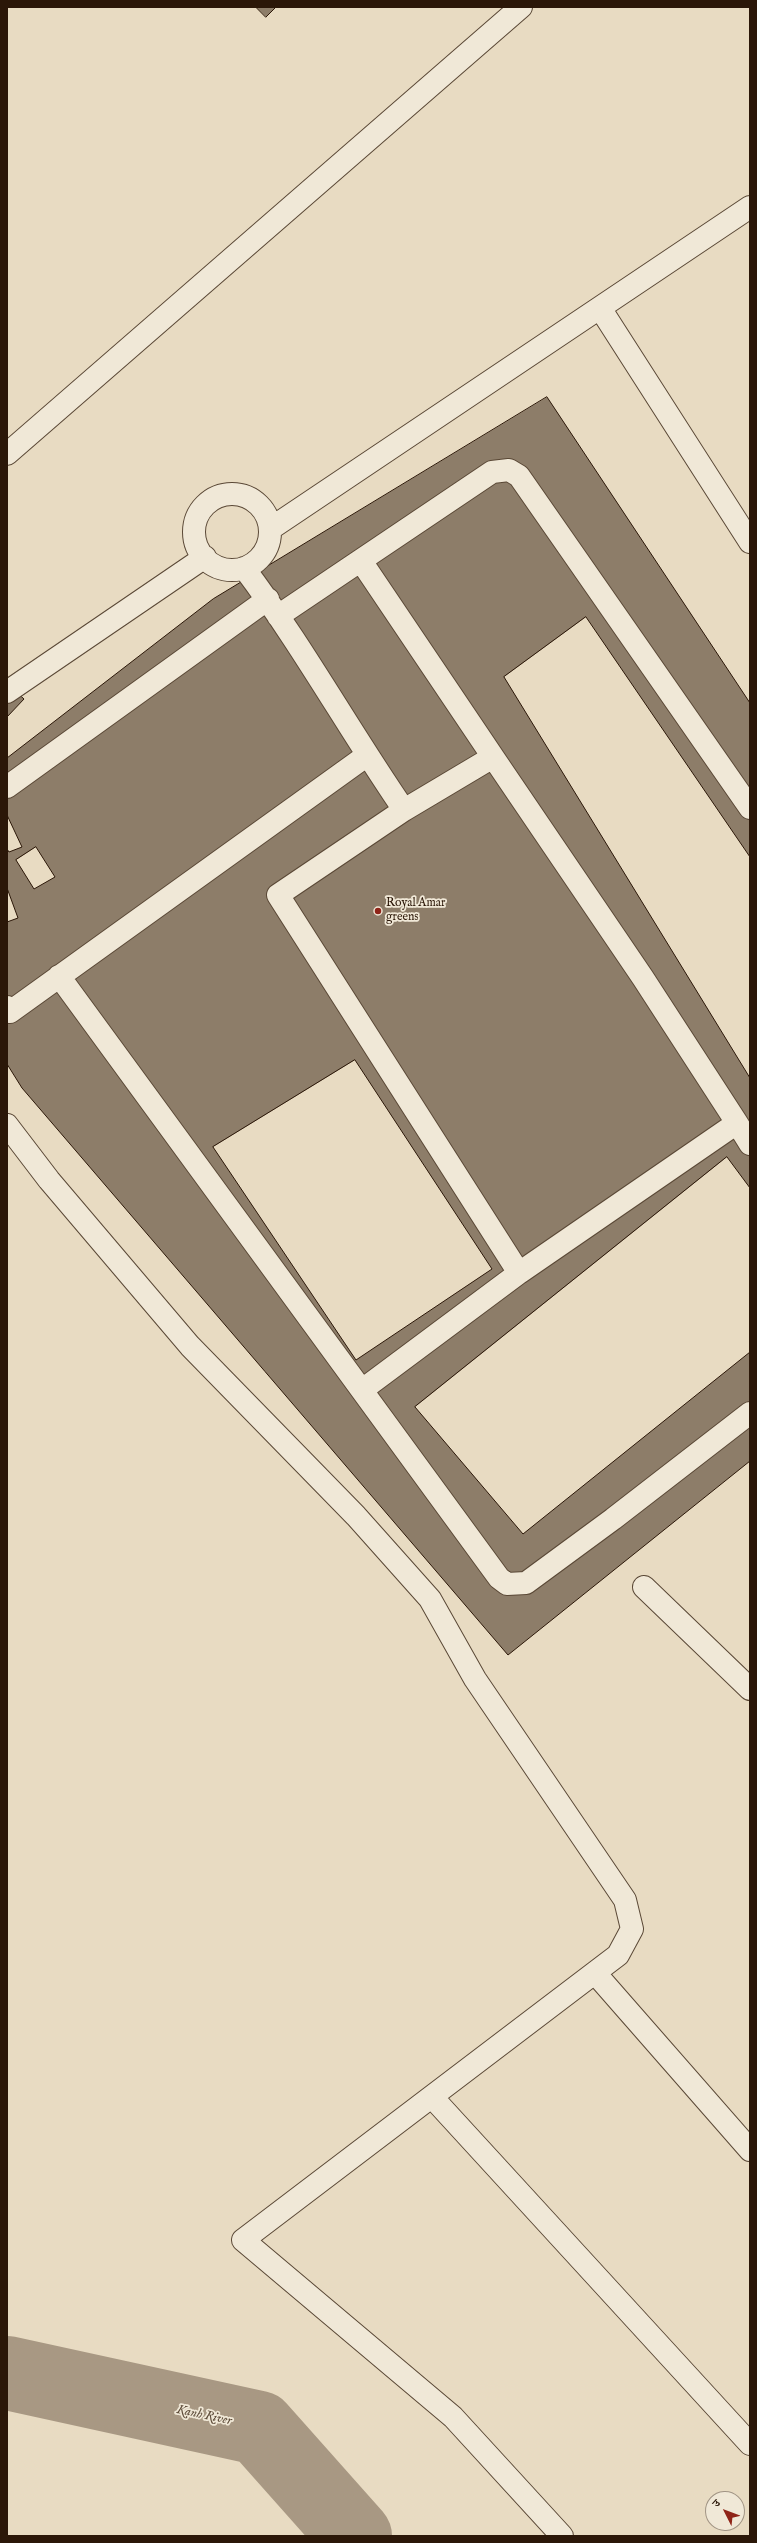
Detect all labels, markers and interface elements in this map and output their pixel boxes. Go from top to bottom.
place label: Royal Amar greens [386,897,445,925]
marker: Royal Amar greens [373,906,383,916]
water label: Kanh River [175,2403,233,2429]
north arrow [705,2491,745,2531]
text: उ [710,2497,724,2510]

